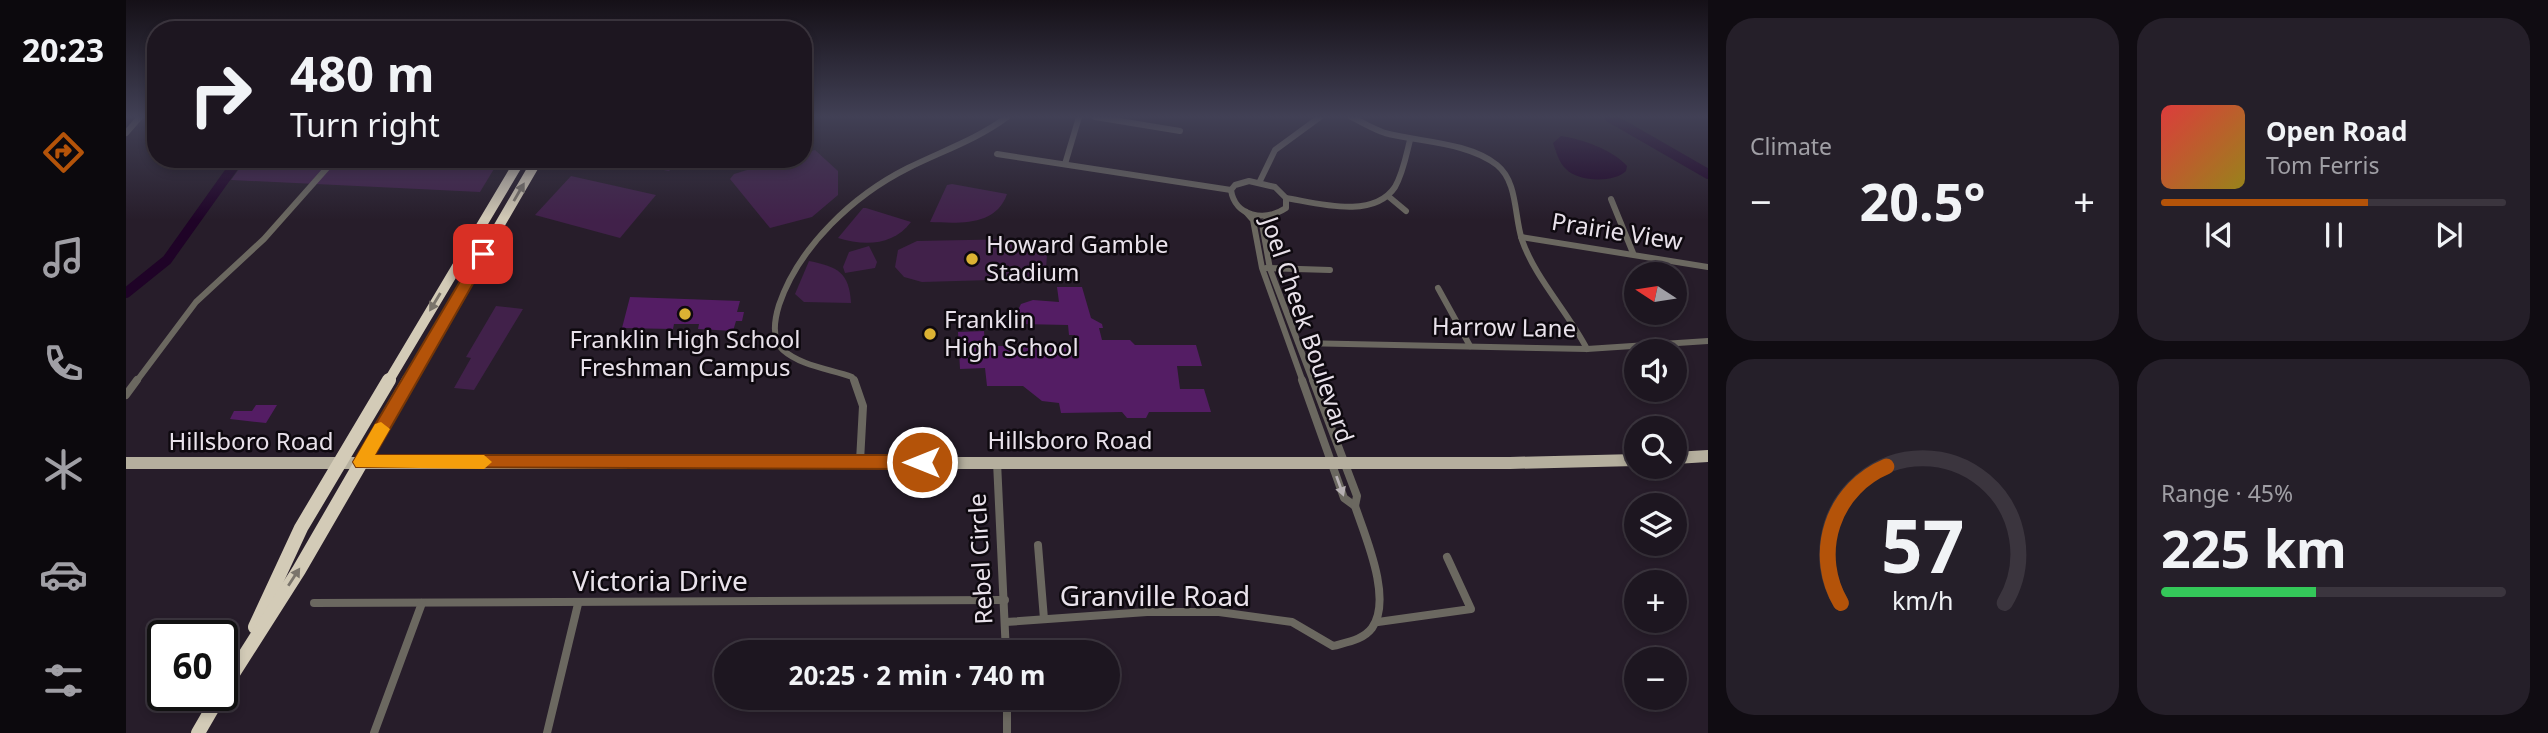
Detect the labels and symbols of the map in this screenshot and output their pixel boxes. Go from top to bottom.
one-way arrow [513,182,526,201]
street label: Prairie View [1549,204,1685,257]
street label: Joel Cheek Boulevard [1254,210,1363,447]
pin [453,224,513,284]
place label: Howard Gamble Stadium [986,227,1168,288]
marker: Howard Gamble Stadium [964,251,980,267]
north arrow [1624,262,1687,326]
one-way arrow [429,292,442,311]
place label: Franklin High School [944,302,1079,363]
marker: Franklin High School Freshman Campus [677,306,693,322]
street label: Harrow Lane [1432,309,1576,344]
place label: Franklin High School Freshman Campus [569,322,801,383]
marker: Franklin High School [922,326,938,342]
street label: Hillsboro Road [988,423,1153,456]
street label: Hillsboro Road [169,424,334,457]
position arrow [885,425,959,499]
one-way arrow [1334,475,1345,496]
street label: Rebel Circle [960,493,999,625]
street label: Victoria Drive [572,561,748,599]
one-way arrow [288,567,301,587]
street label: Granville Road [1060,576,1250,614]
speed limit sign: 60 [147,620,238,711]

